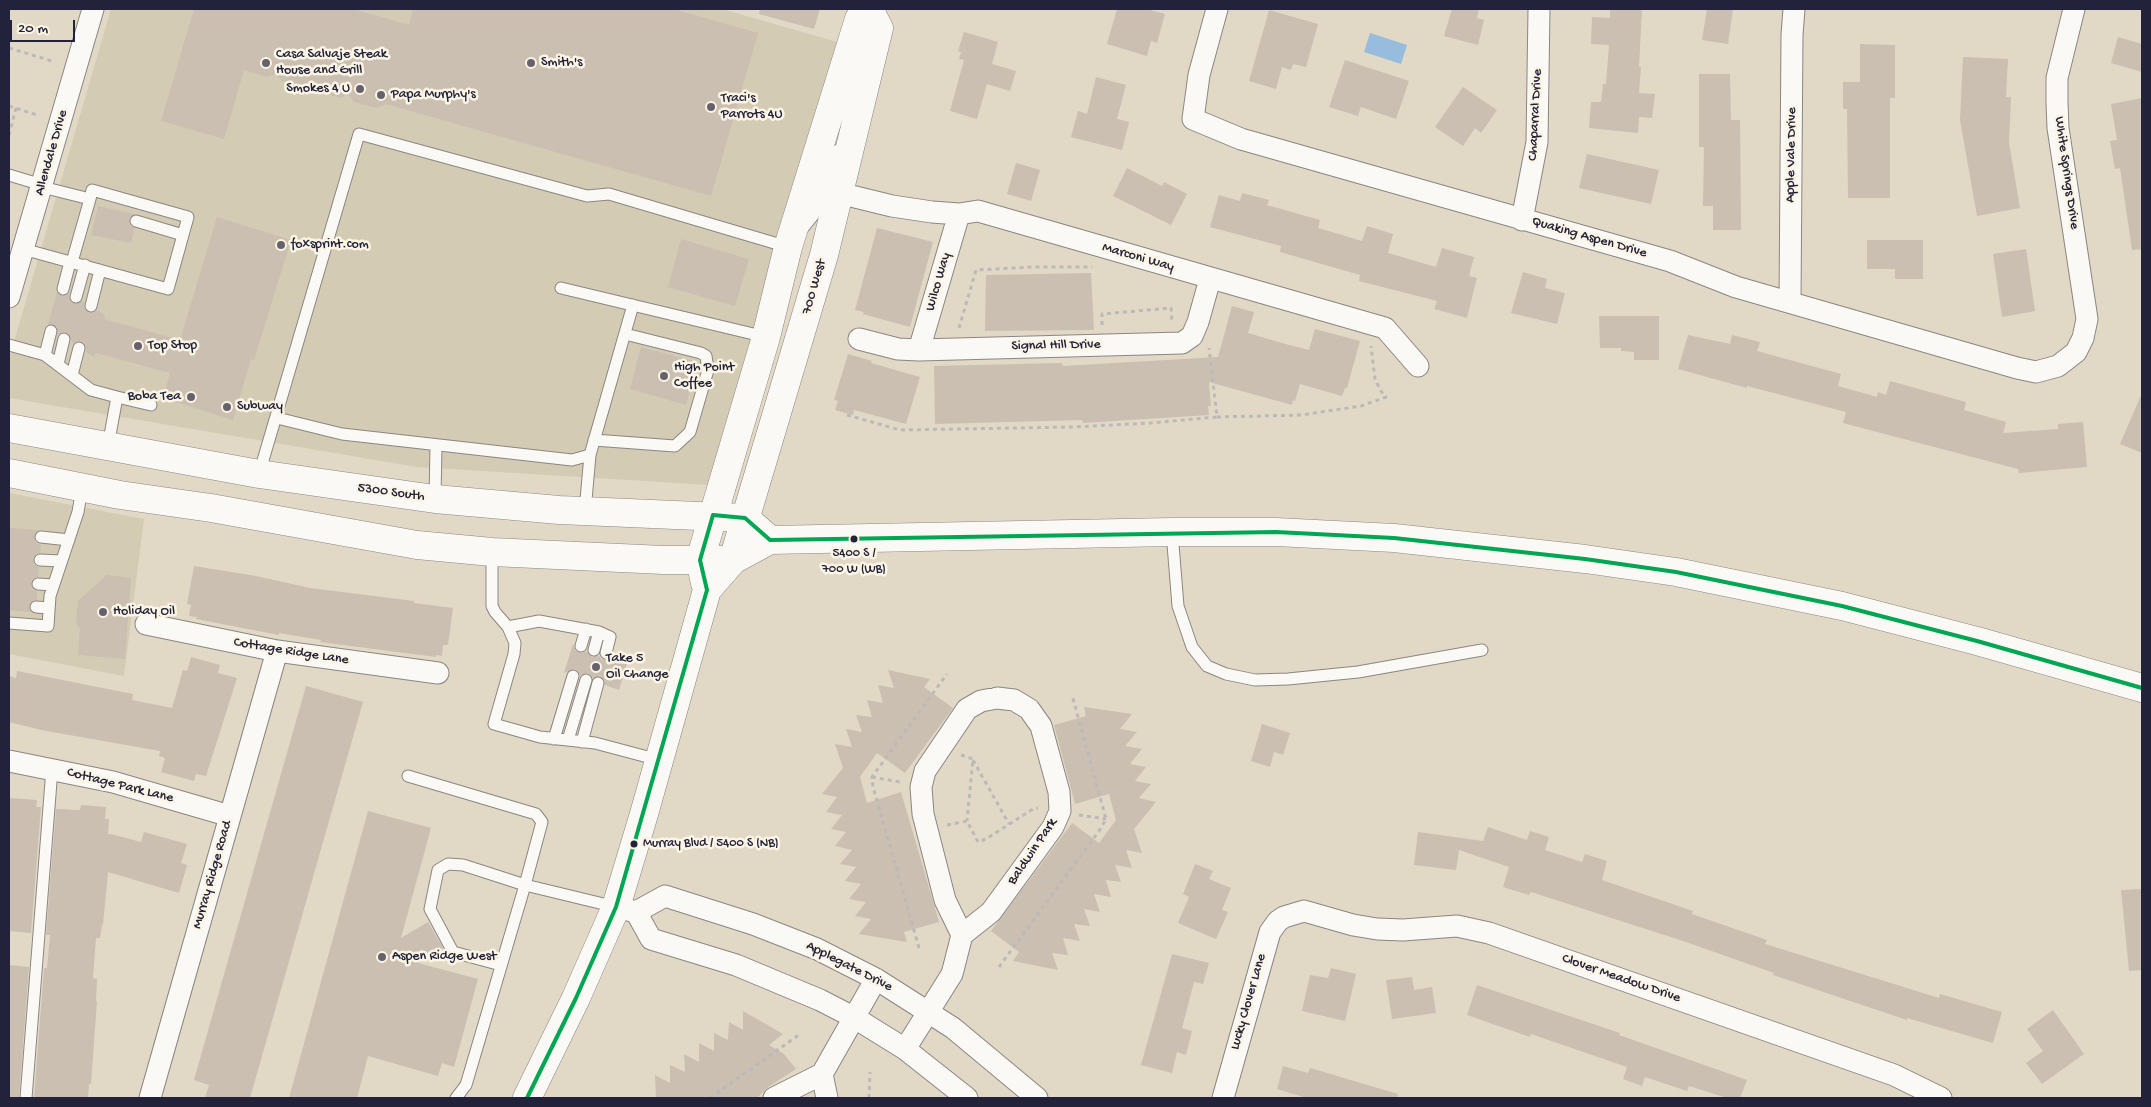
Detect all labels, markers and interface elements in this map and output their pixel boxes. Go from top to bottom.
scale bar [12,10,78,42]
text: 20 m [18,20,48,38]
place label: Casa Salvaje Steak House and Grill [276,47,387,80]
place label: Smith's [541,55,582,71]
marker: Casa Salvaje Steak House and Grill [260,57,272,69]
marker: Smith's [525,57,537,69]
street label: Chaparral Drive [1525,69,1547,161]
place label: Smokes 4 U [286,81,350,97]
marker: Smokes 4 U [354,83,366,95]
place label: Papa Murphy's [391,87,476,103]
marker: Papa Murphy's [375,89,387,101]
place label: Traci's Parrots 4U [721,91,783,124]
marker: Traci's Parrots 4U [705,101,717,113]
street label: Apple Vale Drive [1783,107,1801,203]
street label: Allendale Drive [32,108,72,198]
street label: White Springs Drive [2050,116,2082,230]
street label: Quaking Aspen Drive [1530,214,1648,262]
place label: foxsprint.com [291,237,369,253]
marker: foxsprint.com [275,239,287,251]
street label: Marconi Way [1100,240,1176,276]
street label: Wilco Way [923,251,955,313]
street label: 700 West [799,258,831,316]
street label: Signal Hill Drive [1011,337,1101,355]
place label: Top Stop [148,338,197,354]
marker: Top Stop [132,340,144,352]
place label: High Point Coffee [674,360,734,392]
marker: High Point Coffee [658,370,670,382]
place label: Boba Tea [128,389,181,405]
marker: Boba Tea [185,391,197,403]
place label: Subway [237,399,283,415]
marker: Subway [221,401,233,413]
street label: 5300 South [356,480,426,506]
marker: 5400 S / 700 W (WB) [849,534,859,544]
place label: 5400 S / 700 W (WB) [822,546,886,577]
place label: Holiday Oil [113,604,175,620]
marker: Holiday Oil [97,606,109,618]
street label: Cottage Ridge Lane [232,635,350,669]
place label: Take 5 Oil Change [606,651,669,684]
marker: Take 5 Oil Change [590,661,602,673]
street label: Cottage Park Lane [65,765,175,807]
street label: Baldwin Park [1005,815,1061,889]
street label: Murray Ridge Road [190,819,236,931]
place label: Murray Blvd / 5400 S (NB) [643,836,779,852]
marker: Murray Blvd / 5400 S (NB) [629,839,639,849]
street label: Applegate Drive [803,938,895,996]
place label: Aspen Ridge West [392,949,497,965]
marker: Aspen Ridge West [376,951,388,963]
street label: Clover Meadow Drive [1559,951,1683,1007]
street label: Lucky Clover Lane [1227,952,1271,1052]

